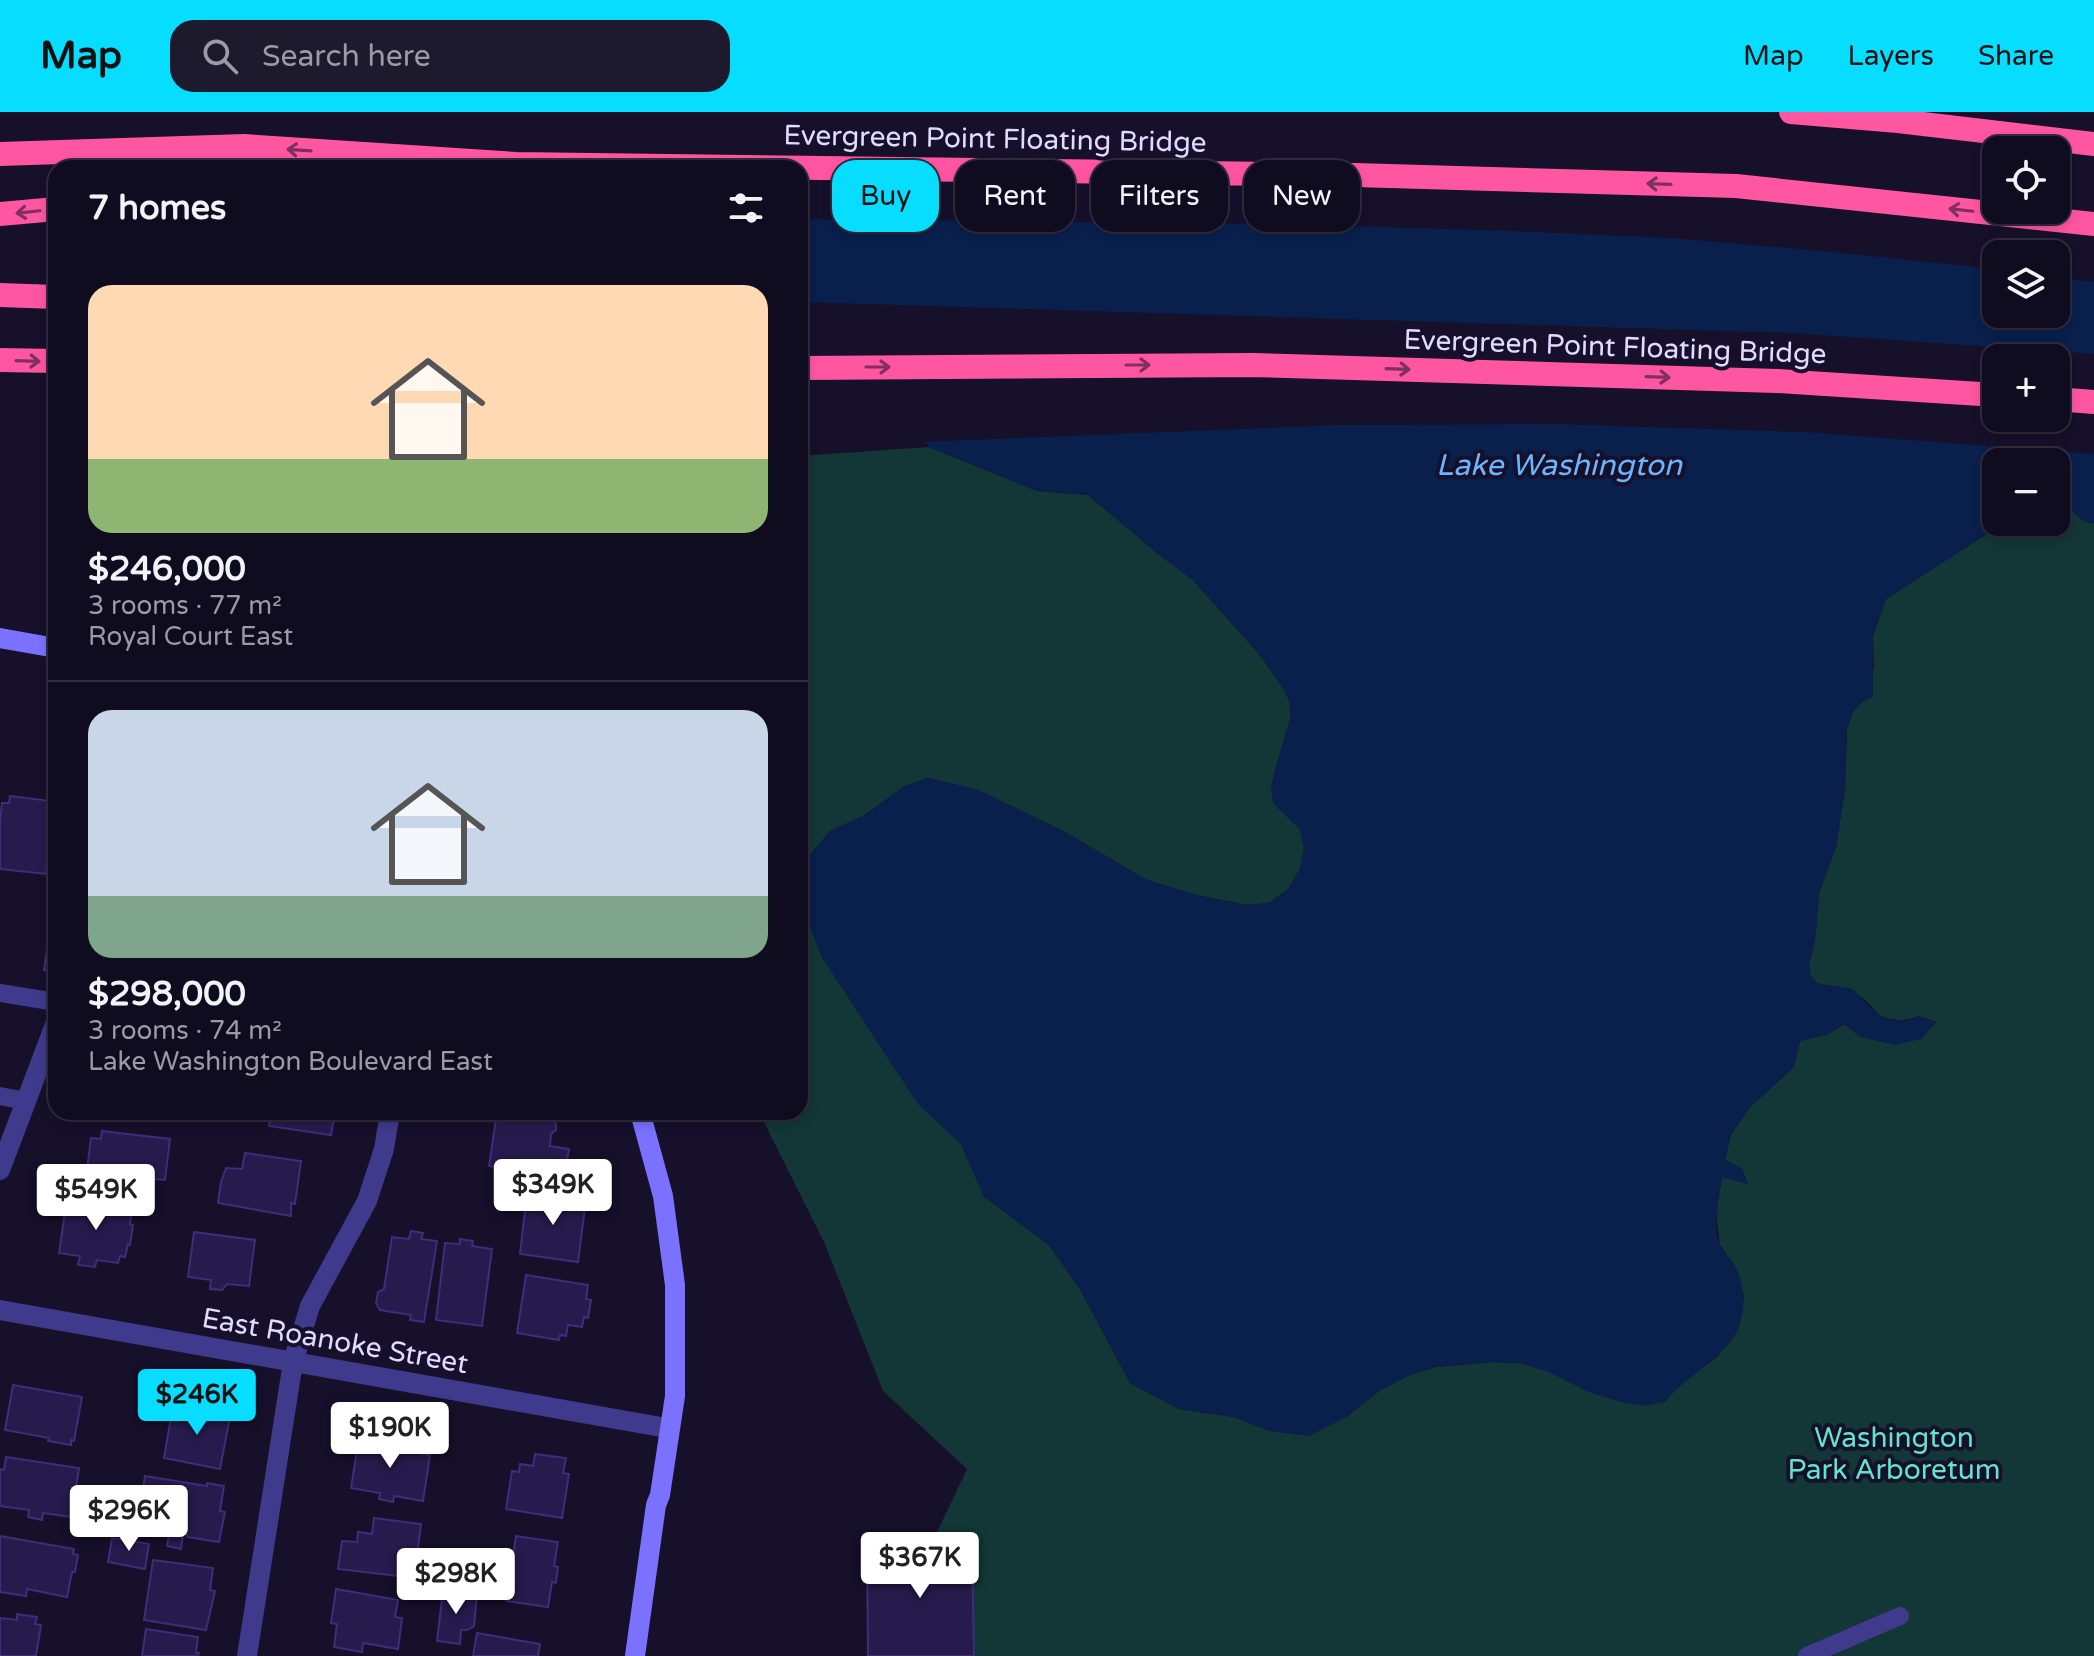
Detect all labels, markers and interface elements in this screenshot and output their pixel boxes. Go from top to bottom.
search box [170,20,730,92]
text: Map [40,33,122,79]
icon: search [198,34,242,78]
text: Search here [262,38,431,75]
text: Map [1743,39,1804,73]
text: Layers [1848,39,1934,73]
text: Share [1978,39,2054,73]
street label: Evergreen Point Floating Bridge [783,118,1207,160]
map controls [1982,136,2070,536]
button: locate [1982,136,2070,224]
one-way arrow [286,142,313,157]
chip: Buy [832,160,939,232]
chip: Rent [955,160,1075,232]
chip: Filters [1091,160,1228,232]
chip: New [1244,160,1360,232]
one-way arrow [1646,176,1673,191]
icon: filters [724,186,768,230]
text: 7 homes [88,188,226,229]
one-way arrow [1948,202,1975,217]
one-way arrow [15,204,42,219]
button: layers [1982,240,2070,328]
street label: Evergreen Point Floating Bridge [1403,323,1827,371]
icon: home [356,337,500,481]
button: + [1982,344,2070,432]
one-way arrow [14,353,41,368]
one-way arrow [1124,358,1151,373]
one-way arrow [864,360,891,375]
one-way arrow [1384,362,1411,377]
one-way arrow [1644,370,1671,385]
water label: Lake Washington [1436,447,1683,484]
button: − [1982,448,2070,536]
text: $246,000 [88,549,246,590]
text: 3 rooms · 77 m² [88,590,282,621]
text: Royal Court East [88,621,293,652]
icon: home [356,762,500,906]
text: $298,000 [88,974,246,1015]
text: 3 rooms · 74 m² [88,1015,282,1046]
text: Lake Washington Boulevard East [88,1046,493,1077]
pin: $349K [497,1159,609,1227]
pin: $549K [40,1164,152,1232]
text: $349K [512,1169,594,1200]
text: $549K [55,1174,137,1205]
street label: East Roanoke Street [199,1301,471,1381]
pin: $246K [141,1369,253,1437]
text: $246K [156,1379,238,1410]
pin: $190K [334,1402,446,1470]
text: $190K [349,1412,431,1443]
park label: Washington Park Arboretum [1788,1421,2000,1487]
pin: $296K [73,1485,185,1553]
text: $296K [88,1495,170,1526]
pin: $367K [864,1532,976,1600]
text: $367K [879,1542,961,1573]
pin: $298K [400,1548,512,1616]
text: $298K [415,1558,497,1589]

